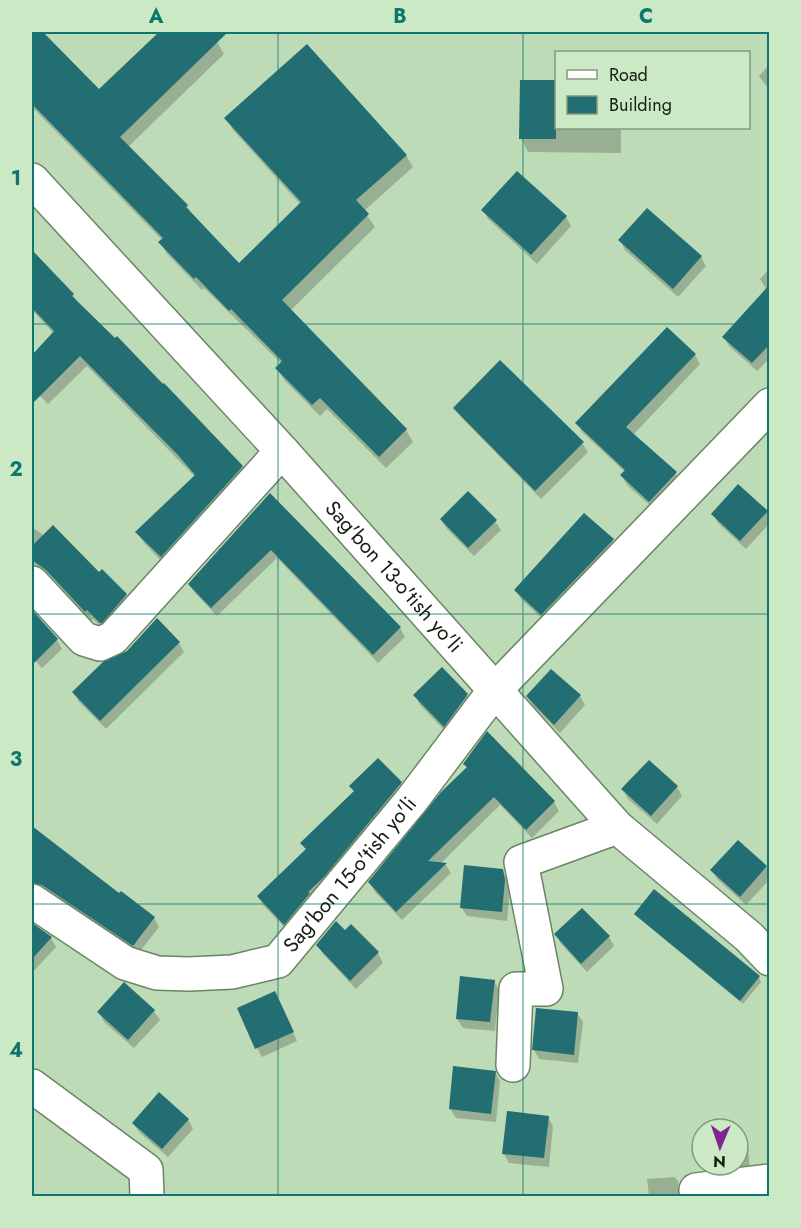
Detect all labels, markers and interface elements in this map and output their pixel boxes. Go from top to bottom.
text: A [148,2,164,31]
text: B [393,2,407,31]
text: C [639,2,653,31]
legend [555,51,750,129]
text: Road [609,62,648,88]
text: Building [609,92,672,118]
text: 1 [11,164,21,193]
text: 2 [9,455,23,484]
street label: Sag'bon 13-o'tish yo'li [318,494,470,659]
text: 3 [10,745,22,774]
street label: Sag'bon 15-o'tish yo'li [276,790,424,959]
text: 4 [9,1036,23,1065]
north arrow [690,1117,750,1177]
text: N [713,1150,726,1173]

